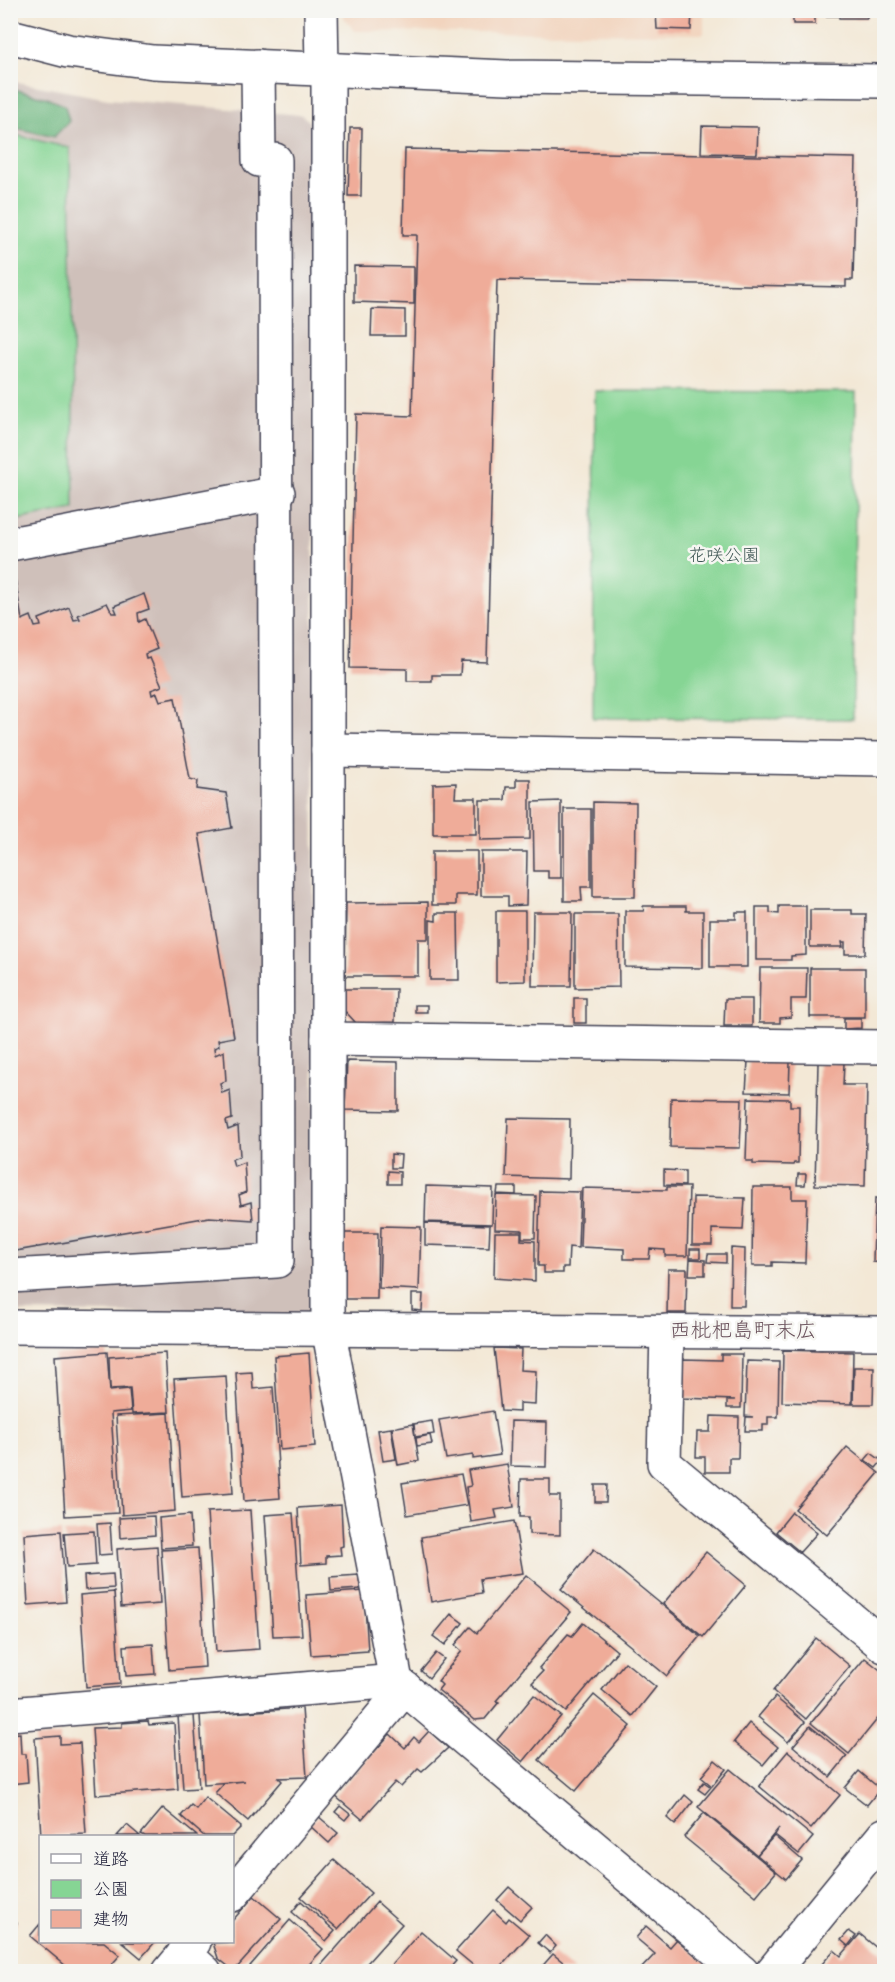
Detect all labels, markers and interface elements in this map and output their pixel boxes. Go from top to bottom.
park label: 花咲公園 [688,543,760,567]
district label: 西枇杷島町末広 [670,1316,817,1344]
legend [39,1835,234,1943]
text: 道路 [93,1847,129,1871]
text: 公園 [93,1877,129,1901]
text: 建物 [93,1907,129,1931]

